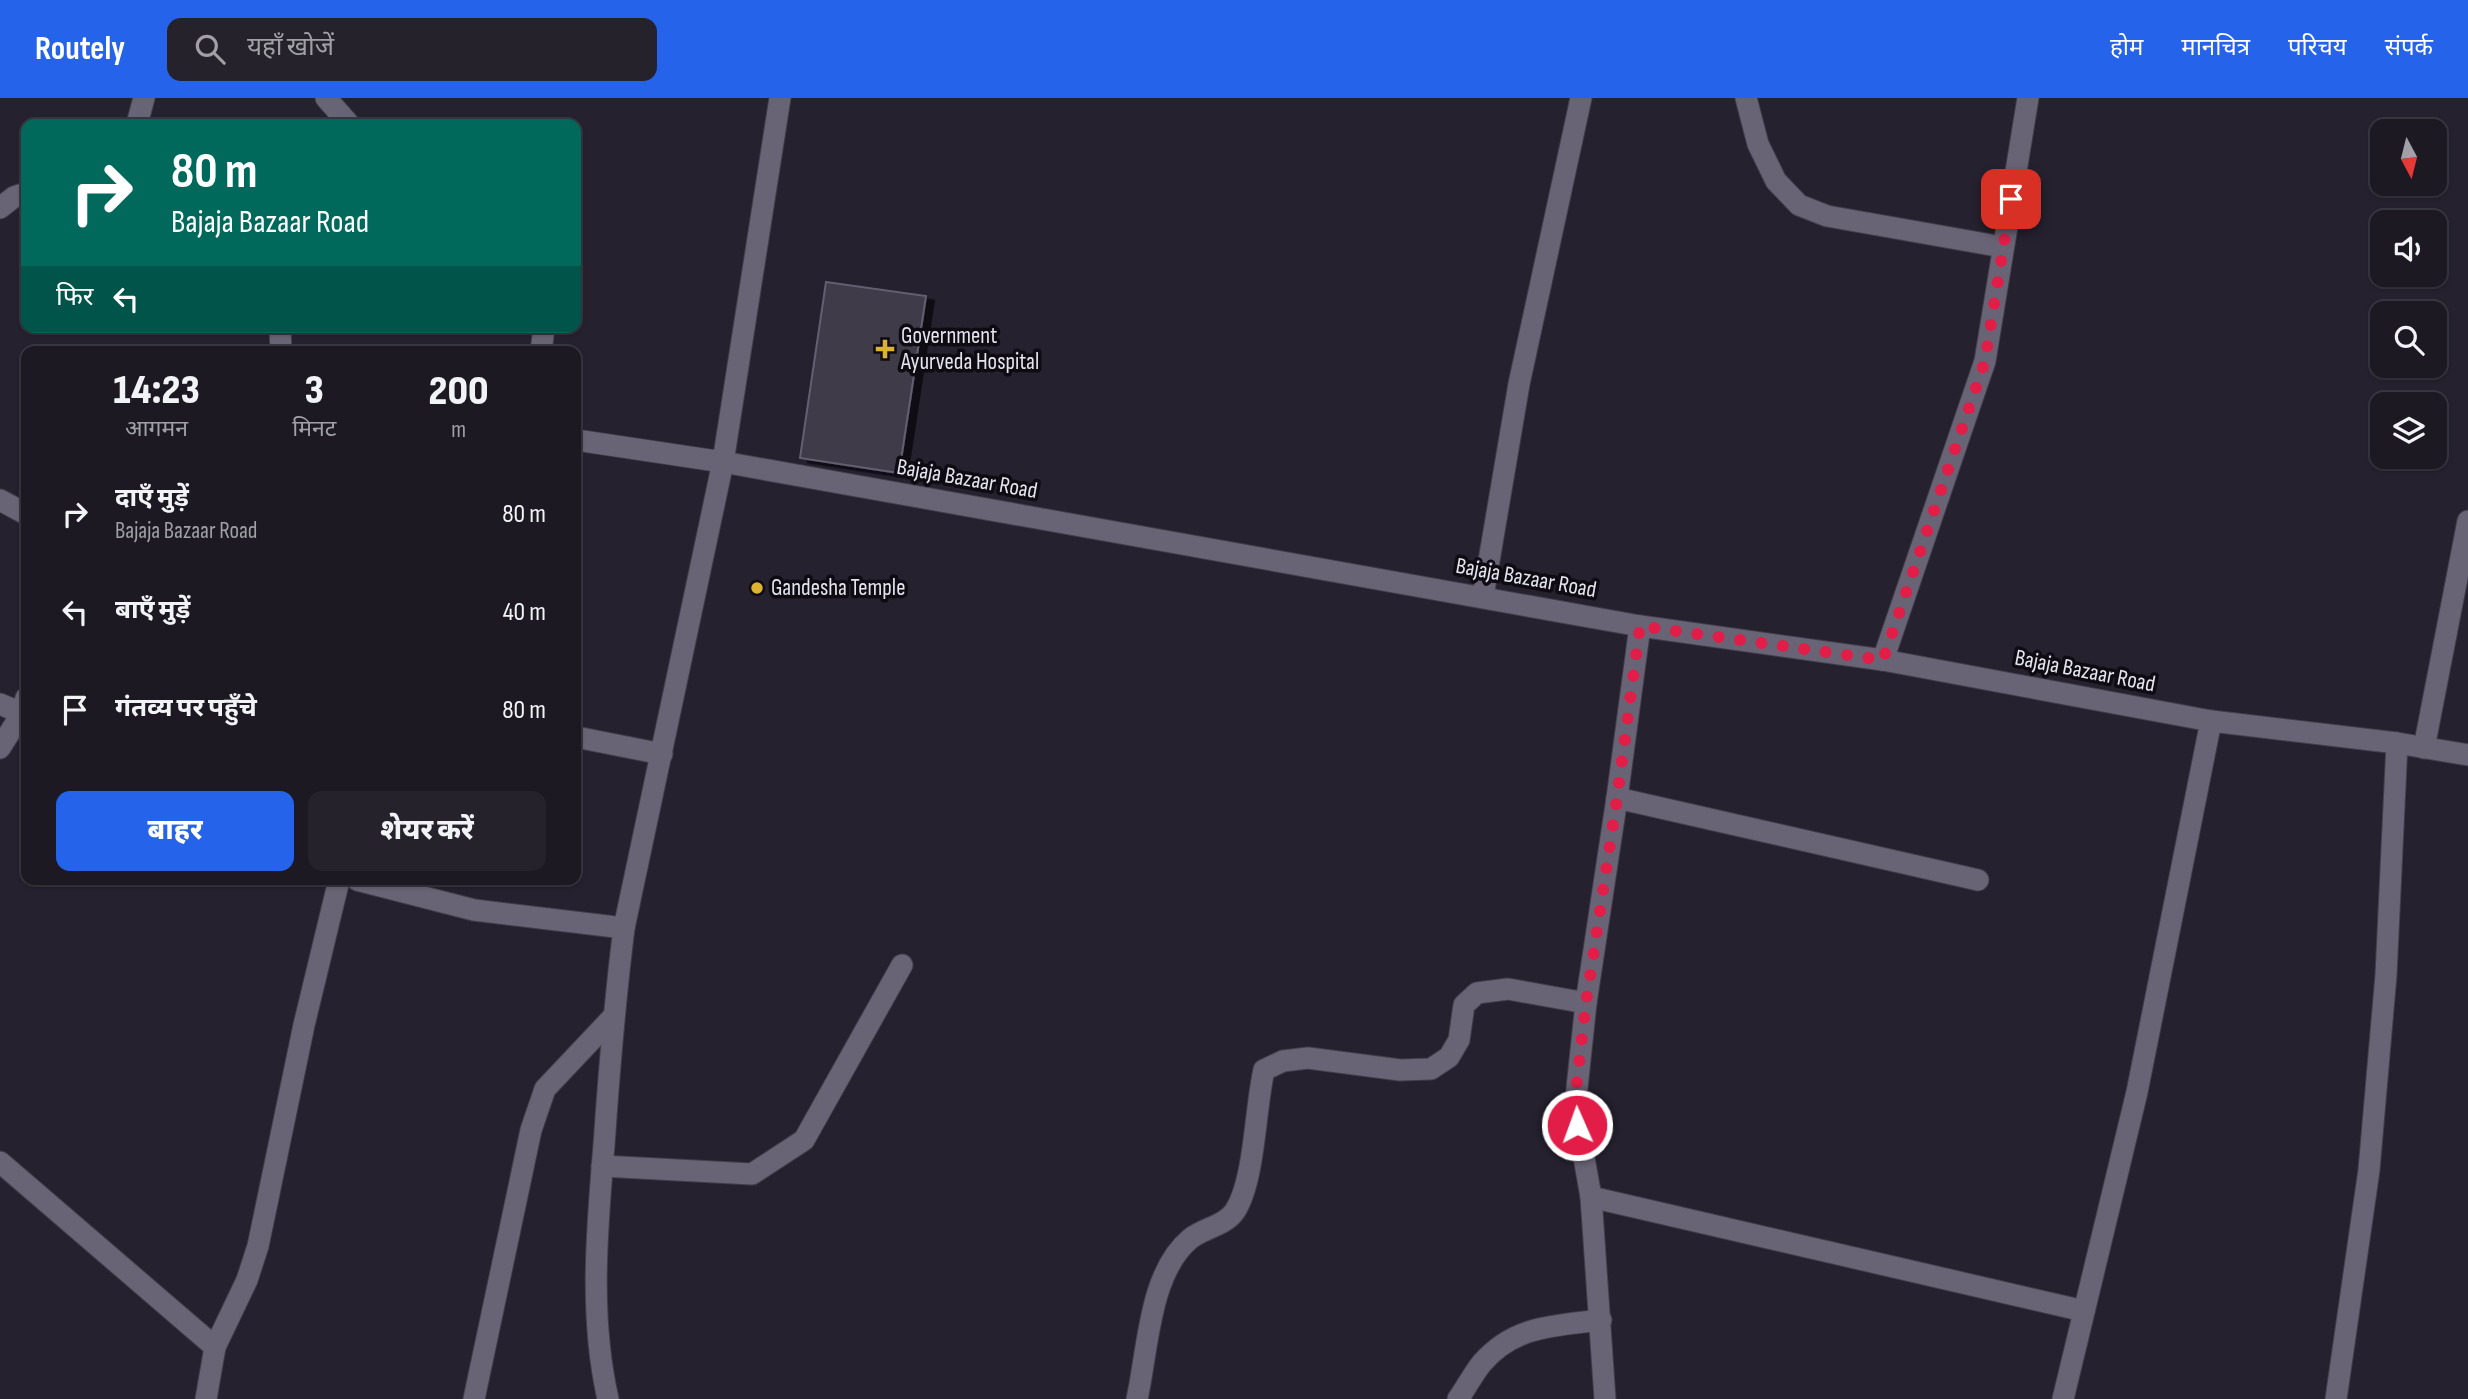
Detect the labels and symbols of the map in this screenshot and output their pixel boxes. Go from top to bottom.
north arrow [2370,119,2446,196]
pin [1981,169,2041,229]
place label: Government Ayurveda Hospital [900,322,1039,376]
marker: Government Ayurveda Hospital [875,339,895,359]
street label: Bajaja Bazaar Road [894,453,1040,505]
street label: Bajaja Bazaar Road [1453,552,1599,604]
place label: Gandesha Temple [771,574,905,602]
marker: Gandesha Temple [749,580,765,596]
street label: Bajaja Bazaar Road [2012,644,2158,698]
position arrow [1540,1088,1614,1162]

